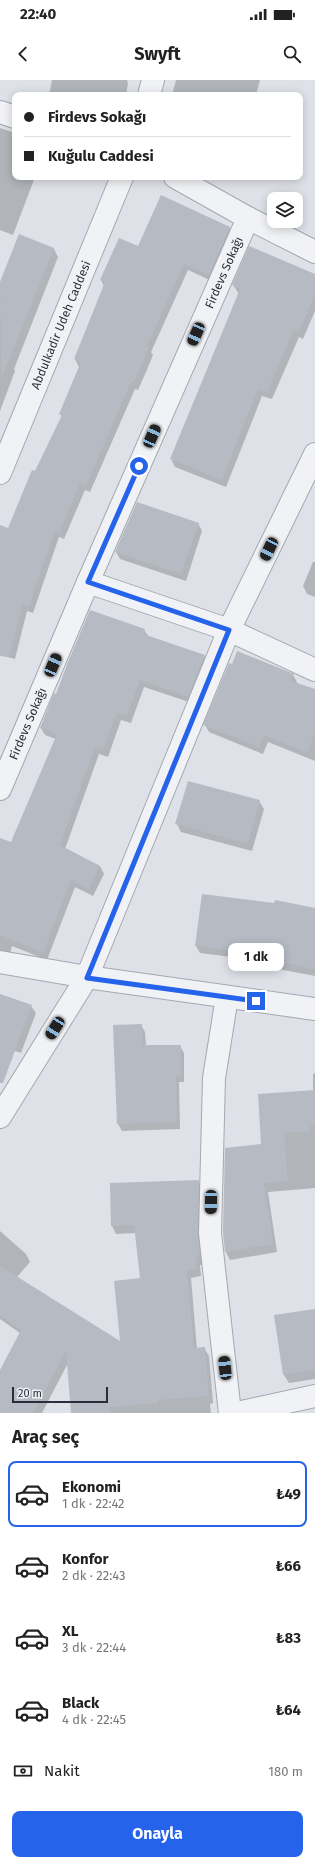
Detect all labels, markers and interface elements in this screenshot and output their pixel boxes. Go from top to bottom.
text: 22:40 [20,5,56,23]
icon: back [12,43,34,65]
text: Swyft [134,43,181,65]
icon: search [281,43,303,65]
text: Firdevs Sokağı [48,108,146,126]
text: Kuğulu Caddesi [48,147,154,165]
map controls [267,192,303,228]
button: layers [267,192,303,228]
street label: Firdevs Sokağı [202,234,246,311]
street label: Abdulkadir Udeh Caddesi [28,259,94,391]
car [186,321,206,347]
car [142,423,162,449]
route start [130,457,148,475]
car [258,536,280,562]
car [43,652,63,678]
street label: Firdevs Sokağı [6,685,49,762]
callout: 1 dk [228,943,284,971]
text: 1 dk [244,949,268,964]
route end [247,992,265,1010]
car [44,1015,66,1041]
car [205,1190,217,1214]
car [218,1355,232,1381]
scale bar [12,1385,108,1404]
text: 20 m [18,1387,42,1400]
text: Araç seç [12,1426,79,1448]
icon: car [14,1476,50,1512]
text: Ekonomi [62,1478,121,1496]
text: ₺49 [276,1485,301,1503]
text: 1 dk · 22:42 [62,1496,125,1511]
icon: car [14,1548,50,1584]
text: Konfor [62,1550,109,1568]
text: ₺66 [276,1557,301,1575]
text: 2 dk · 22:43 [62,1568,125,1583]
icon: car [14,1620,50,1656]
text: XL [62,1622,78,1640]
text: ₺83 [276,1629,301,1647]
text: 3 dk · 22:44 [62,1640,126,1655]
icon: car [14,1692,50,1728]
text: Black [62,1694,99,1712]
text: ₺64 [276,1701,301,1719]
text: 4 dk · 22:45 [62,1712,126,1727]
icon: cash [12,1760,34,1782]
text: Nakit [44,1762,80,1780]
text: 180 m [268,1764,303,1779]
button: Onayla [12,1811,303,1857]

